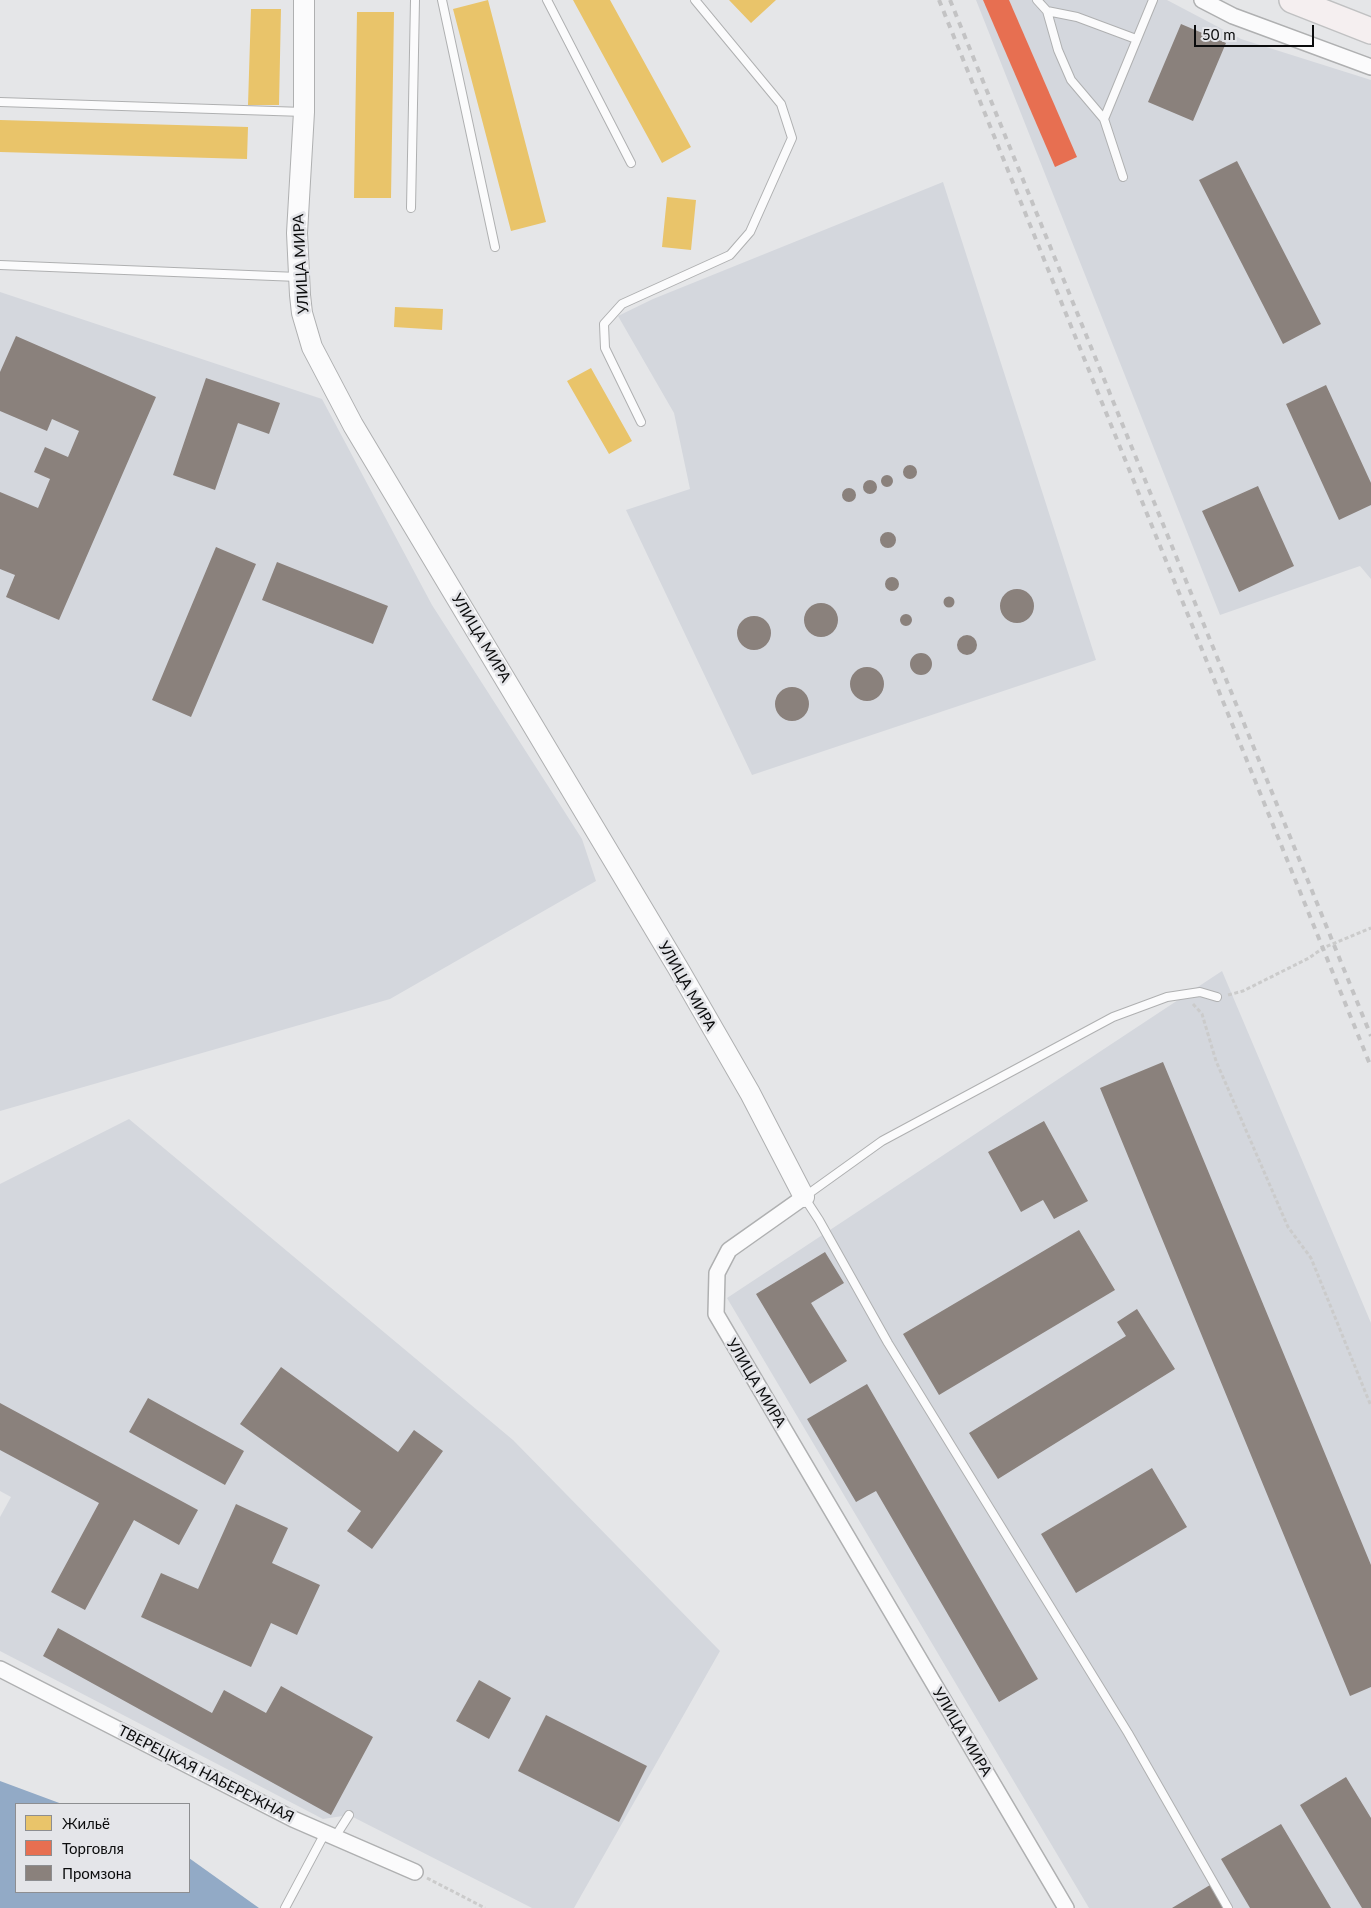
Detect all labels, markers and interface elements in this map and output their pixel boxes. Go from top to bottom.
scale bar [1196,15,1316,47]
text: 50 m [1202,25,1236,43]
street label: УЛИЦА МИРА [289,213,313,315]
street label: УЛИЦА МИРА [447,590,515,686]
street label: УЛИЦА МИРА [654,938,720,1034]
street label: УЛИЦА МИРА [722,1335,790,1431]
street label: УЛИЦА МИРА [928,1684,996,1780]
street label: ТВЕРЕЦКАЯ НАБЕРЕЖНАЯ [115,1722,297,1826]
legend [15,1803,190,1893]
text: Жильё [62,1814,110,1832]
text: Торговля [62,1839,124,1857]
text: Промзона [62,1864,132,1882]

